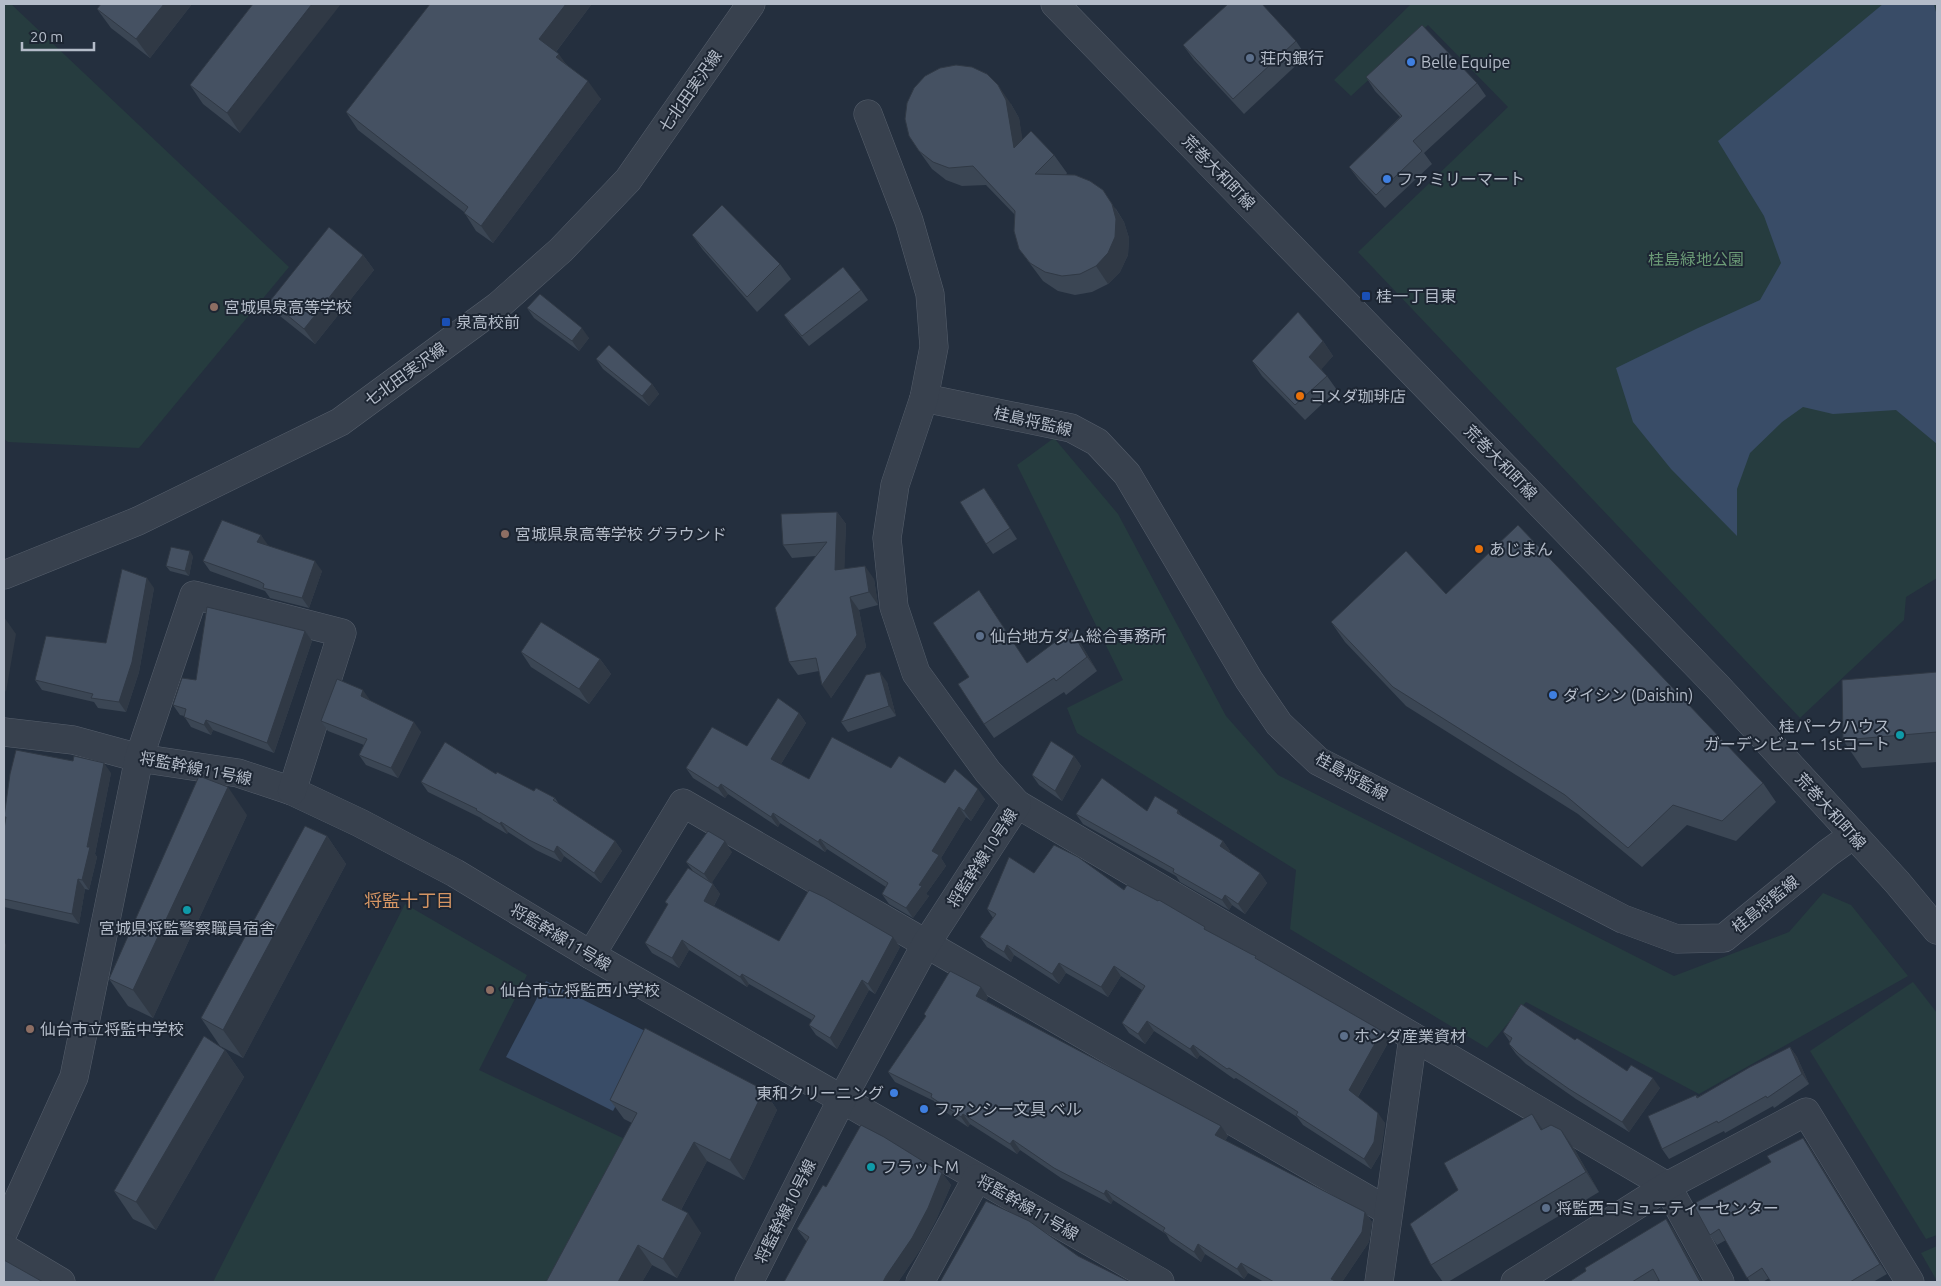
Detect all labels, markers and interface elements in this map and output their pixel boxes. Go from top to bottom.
scale bar [22,20,95,52]
text: 20 m [30,28,63,45]
street label: 七北田実沢線 [655,47,725,135]
place label: 荘内銀行 [1260,49,1324,67]
marker: 荘内銀行 [1244,52,1256,64]
place label: Belle Equipe [1421,53,1510,71]
marker: Belle Equipe [1405,56,1417,68]
street label: 荒巻大和町線 [1179,131,1259,213]
place label: ファミリーマート [1397,170,1525,188]
marker: ファミリーマート [1381,173,1393,185]
park label: 桂島緑地公園 [1648,250,1744,268]
place label: 桂一丁目東 [1376,287,1456,305]
marker: 桂一丁目東 [1360,290,1372,302]
place label: 宮城県泉高等学校 [224,298,352,316]
marker: 宮城県泉高等学校 [208,301,220,313]
place label: 泉高校前 [456,313,520,331]
marker: 泉高校前 [440,316,452,328]
street label: 七北田実沢線 [361,339,449,409]
place label: コメダ珈琲店 [1310,387,1406,405]
marker: コメダ珈琲店 [1294,390,1306,402]
street label: 桂島将監線 [992,403,1074,439]
street label: 荒巻大和町線 [1461,421,1541,503]
place label: 宮城県泉高等学校 グラウンド [515,525,727,543]
marker: 宮城県泉高等学校 グラウンド [499,528,511,540]
place label: あじまん [1489,540,1553,558]
marker: あじまん [1473,543,1485,555]
place label: 仙台地方ダム総合事務所 [990,627,1166,645]
marker: 仙台地方ダム総合事務所 [974,630,986,642]
place label: ダイシン (Daishin) [1563,686,1693,705]
marker: ダイシン (Daishin) [1547,689,1559,701]
place label: 桂パークハウス ガーデンビュー 1stコート [1704,717,1890,753]
marker: 桂パークハウス ガーデンビュー 1stコート [1894,729,1906,741]
street label: 将監幹線11号線 [138,748,254,788]
street label: 桂島将監線 [1313,749,1391,803]
street label: 荒巻大和町線 [1792,769,1870,853]
street label: 将監幹線10号線 [943,805,1021,911]
street label: 桂島将監線 [1728,872,1802,936]
district label: 将監十丁目 [364,890,454,910]
street label: 将監幹線11号線 [507,900,615,974]
marker: 宮城県将監警察職員宿舎 [181,904,193,916]
place label: 宮城県将監警察職員宿舎 [99,919,275,937]
place label: 仙台市立将監西小学校 [500,981,660,999]
marker: 仙台市立将監西小学校 [484,984,496,996]
place label: 仙台市立将監中学校 [40,1020,184,1038]
marker: 仙台市立将監中学校 [24,1023,36,1035]
place label: ホンダ産業資材 [1354,1027,1466,1045]
marker: ホンダ産業資材 [1338,1030,1350,1042]
place label: 東和クリーニング [756,1084,884,1102]
marker: 東和クリーニング [888,1087,900,1099]
place label: ファンシー文具 ベル [934,1100,1082,1118]
marker: ファンシー文具 ベル [918,1103,930,1115]
street label: 将監幹線10号線 [751,1156,819,1266]
place label: フラットM [881,1158,959,1176]
marker: フラットM [865,1161,877,1173]
street label: 将監幹線11号線 [974,1171,1082,1243]
place label: 将監西コミュニティーセンター [1556,1199,1779,1217]
marker: 将監西コミュニティーセンター [1540,1202,1552,1214]

